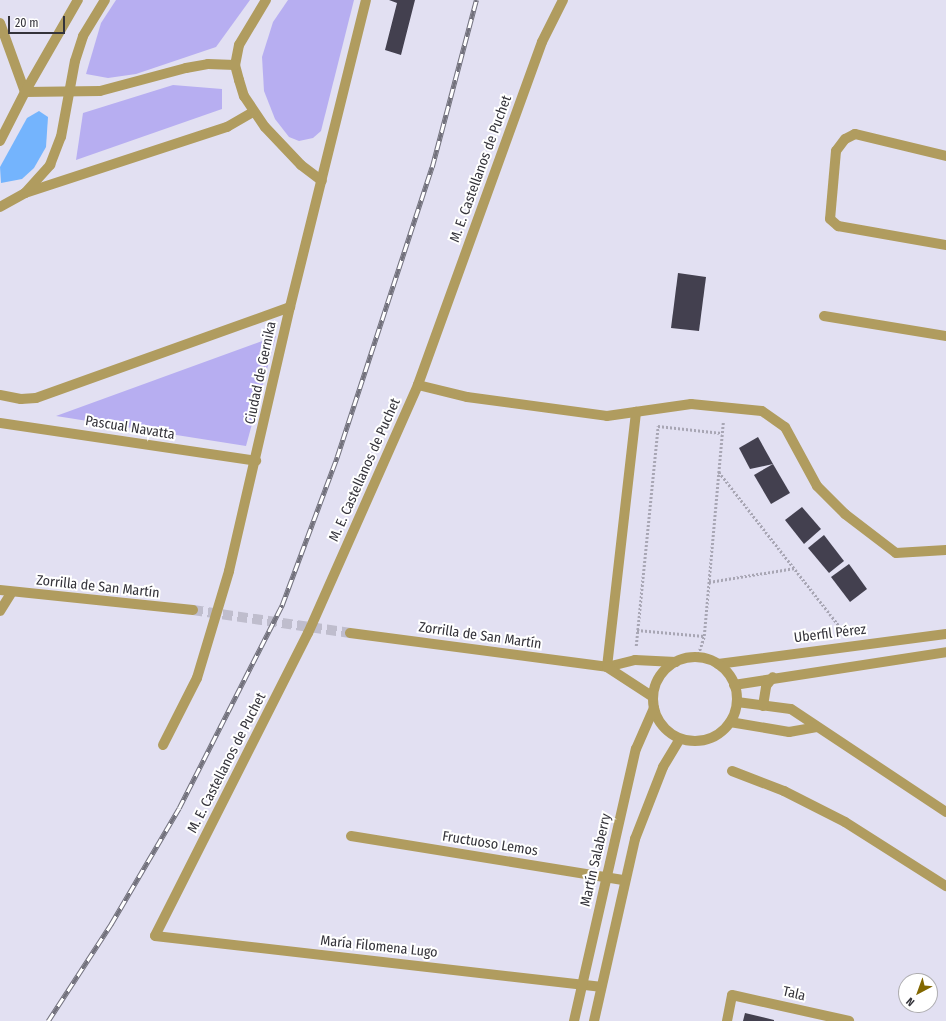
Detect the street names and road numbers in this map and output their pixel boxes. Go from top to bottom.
street label: M. E. Castellanos de Puchet [447,93,515,245]
street label: Ciudad de Gernika [242,320,280,426]
street label: M. E. Castellanos de Puchet [326,396,404,544]
street label: Pascual Navatta [84,413,176,443]
street label: Zorrilla de San Martín [36,572,160,602]
street label: Zorrilla de San Martín [418,619,542,653]
street label: Uberfil Pérez [793,621,867,647]
street label: M. E. Castellanos de Puchet [184,690,270,836]
street label: Martín Salaberry [577,812,615,908]
street label: Fructuoso Lemos [441,828,539,860]
street label: María Filomena Lugo [320,932,438,962]
street label: Tala [781,983,807,1005]

